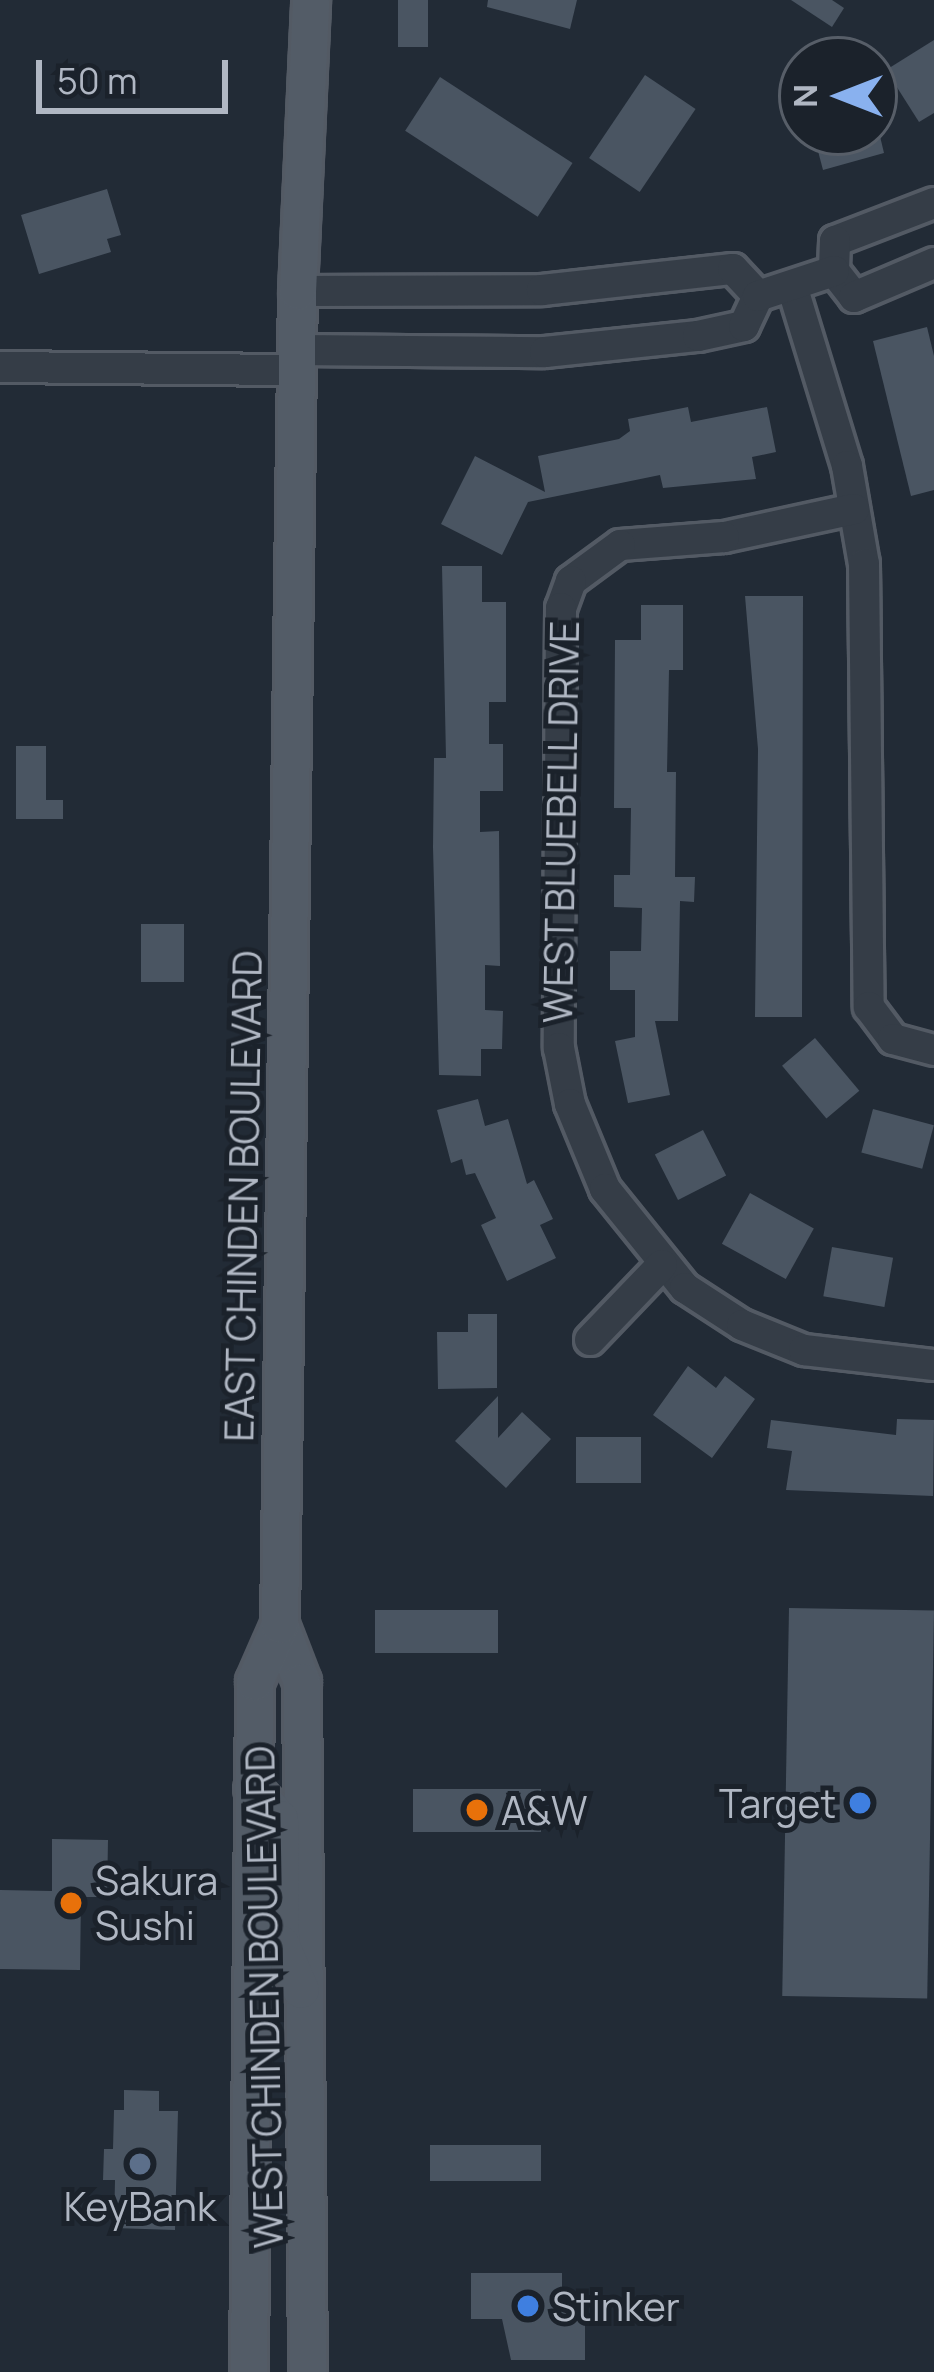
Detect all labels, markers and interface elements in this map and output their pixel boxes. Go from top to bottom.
scale bar [42,36,234,110]
north arrow [778,36,898,156]
text: 50 m [57,56,137,105]
text: N [782,84,827,108]
street label: WEST BLUEBELL DRIVE [534,619,588,1025]
street label: EAST CHINDEN BOULEVARD [215,949,271,1443]
street label: WEST CHINDEN BOULEVARD [236,1745,292,2249]
place label: Target [719,1780,836,1826]
place label: A&W [501,1787,588,1833]
marker: Target [847,1790,873,1816]
marker: A&W [464,1797,490,1823]
place label: Sakura Sushi [95,1858,218,1949]
marker: Sakura Sushi [58,1890,84,1916]
marker: KeyBank [127,2151,153,2177]
place label: KeyBank [64,2183,216,2229]
place label: Stinker [552,2283,680,2329]
marker: Stinker [515,2293,541,2319]

